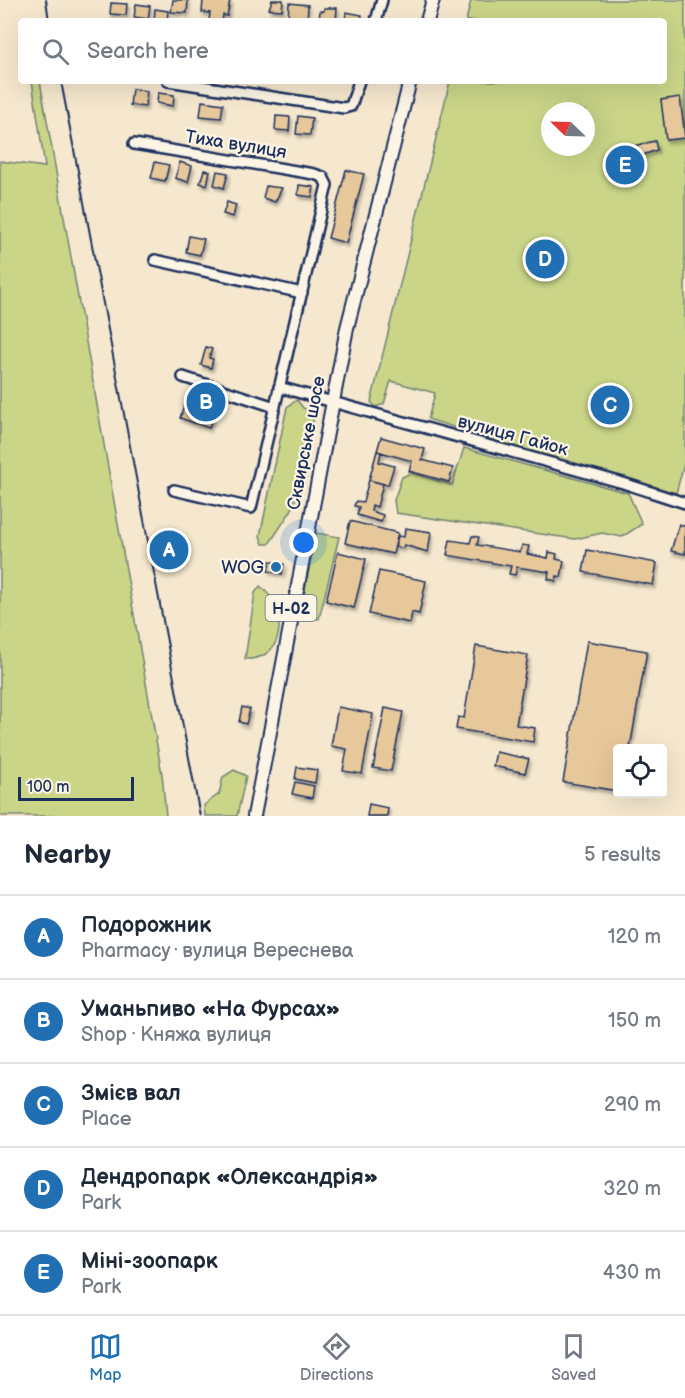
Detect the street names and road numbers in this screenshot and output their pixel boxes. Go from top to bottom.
street label: Тиха вулиця [184,126,288,163]
street label: Сквирське шосе [283,374,330,512]
street label: вулиця Гайок [455,411,571,460]
road number: Н-02 [266,595,316,621]

